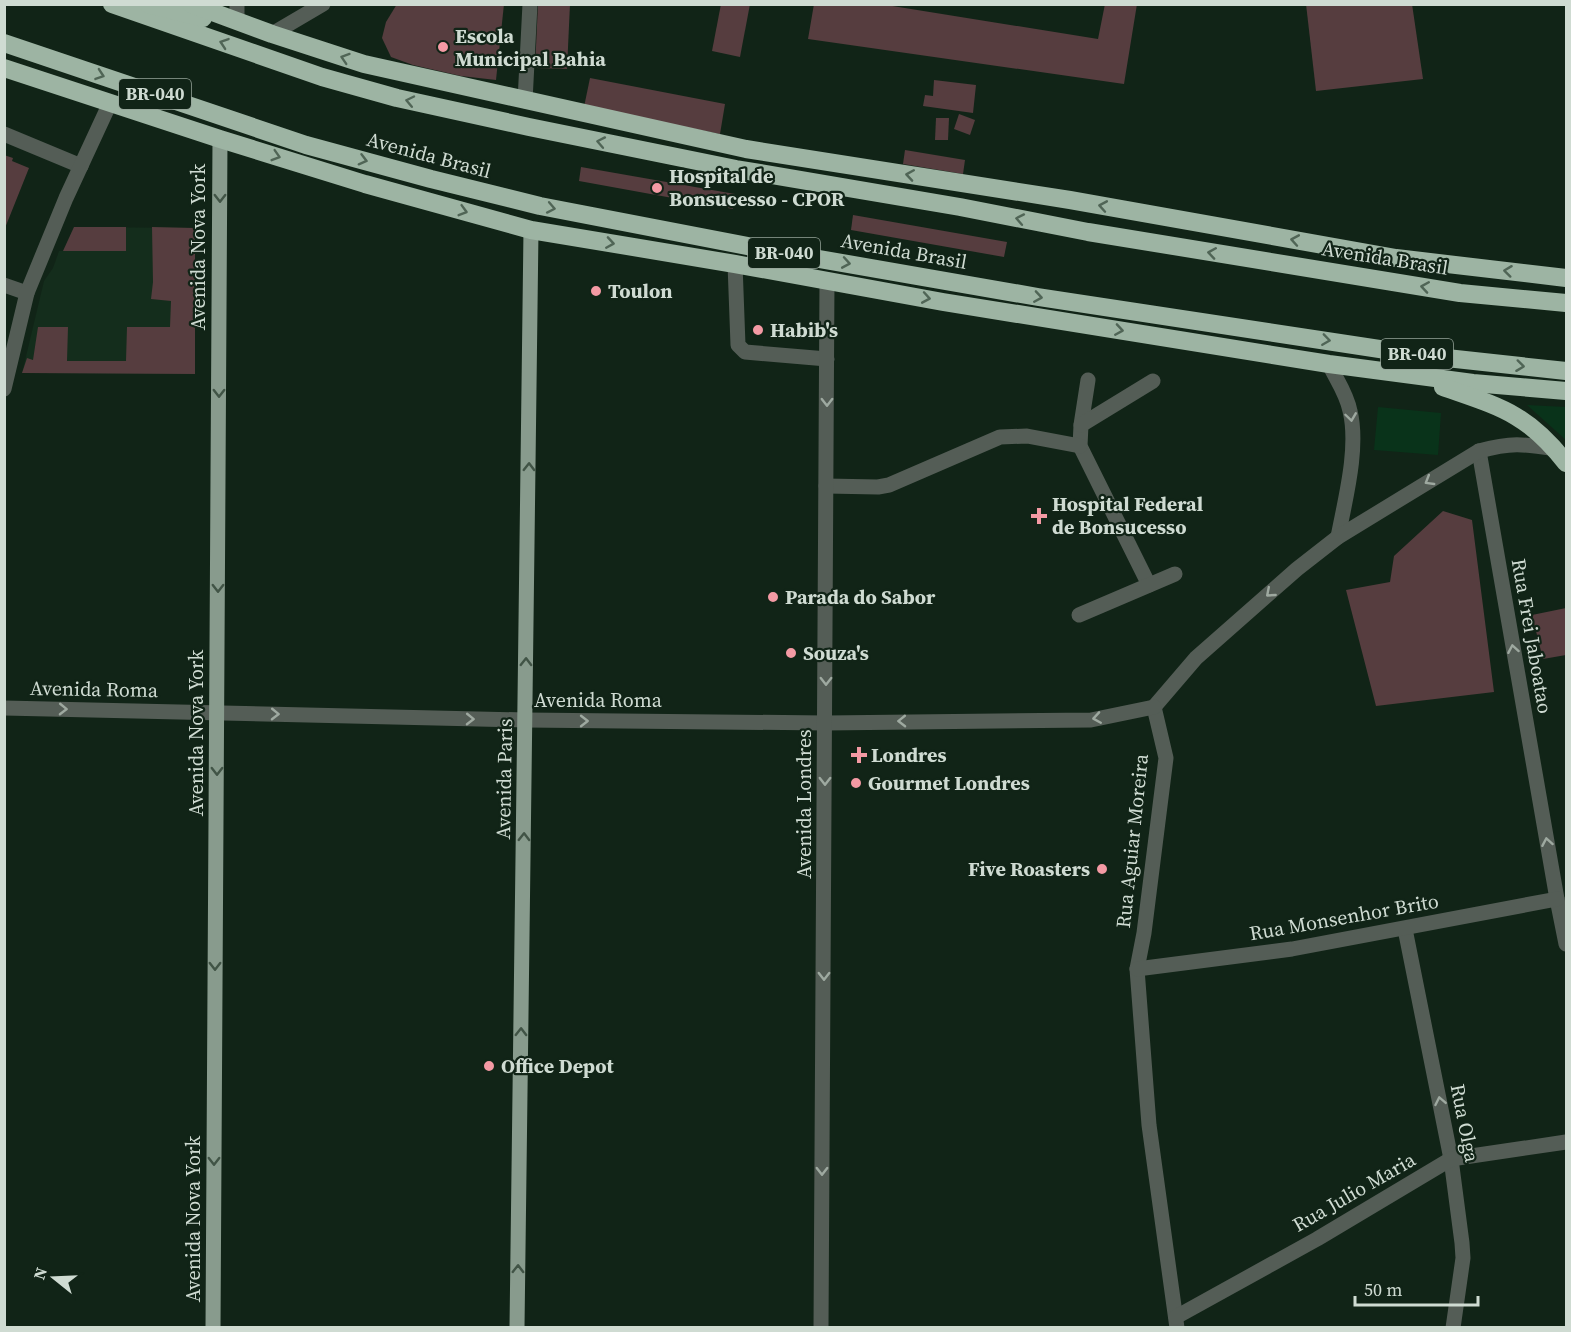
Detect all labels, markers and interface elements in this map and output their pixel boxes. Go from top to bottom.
place label: Escola Municipal Bahia [455,22,606,73]
one-way arrow [219,38,230,51]
marker: Escola Municipal Bahia [436,40,450,54]
one-way arrow [340,53,351,65]
one-way arrow [94,68,105,80]
road number: BR-040 [119,79,191,109]
one-way arrow [405,95,415,108]
street label: Avenida Brasil [364,125,494,185]
one-way arrow [596,136,606,149]
one-way arrow [270,149,281,161]
one-way arrow [357,153,367,166]
place label: Hospital de Bonsucesso - CPOR [669,162,845,213]
street label: Avenida Nova York [184,164,212,330]
one-way arrow [906,169,916,182]
marker: Hospital de Bonsucesso - CPOR [650,181,664,195]
one-way arrow [214,193,226,202]
one-way arrow [1098,200,1108,213]
one-way arrow [546,201,556,214]
one-way arrow [457,204,468,216]
one-way arrow [1015,213,1025,226]
street label: Avenida Brasil [839,226,969,276]
street label: Avenida Brasil [1320,234,1450,282]
one-way arrow [1290,235,1299,247]
one-way arrow [605,237,614,249]
road number: BR-040 [748,238,820,268]
one-way arrow [1207,247,1217,260]
one-way arrow [841,256,851,269]
one-way arrow [1504,266,1513,278]
place label: Toulon [608,277,673,305]
one-way arrow [1420,282,1430,294]
marker: Toulon [589,284,603,298]
one-way arrow [1033,290,1043,303]
one-way arrow [921,292,931,304]
place label: Habib's [770,316,838,344]
marker: Habib's [751,323,765,337]
one-way arrow [1114,323,1123,335]
one-way arrow [1322,334,1331,346]
road number: BR-040 [1381,339,1453,369]
one-way arrow [1515,359,1524,372]
one-way arrow [213,388,225,397]
one-way arrow [821,397,833,406]
one-way arrow [1344,413,1356,422]
one-way arrow [522,462,535,471]
one-way arrow [1425,473,1435,485]
place label: Hospital Federal de Bonsucesso [1052,490,1203,541]
marker: Hospital Federal de Bonsucesso [1030,507,1048,525]
street label: Rua Frei Jaboatao [1505,556,1559,716]
one-way arrow [211,583,224,592]
place label: Parada do Sabor [785,583,936,611]
one-way arrow [1266,586,1277,597]
marker: Parada do Sabor [766,590,780,604]
place label: Souza's [803,639,869,667]
one-way arrow [1507,645,1520,655]
marker: Souza's [784,646,798,660]
street label: Avenida Nova York [182,650,210,816]
one-way arrow [520,657,532,666]
street label: Avenida Roma [30,674,159,704]
one-way arrow [820,676,832,685]
street label: Avenida Roma [534,686,663,714]
one-way arrow [58,703,67,716]
one-way arrow [271,708,280,720]
one-way arrow [1092,711,1102,724]
one-way arrow [466,713,475,725]
one-way arrow [580,714,589,727]
one-way arrow [897,715,906,727]
street label: Avenida Paris [489,718,519,840]
street label: Avenida Londres [790,729,818,879]
place label: Londres [871,741,947,769]
marker: Londres [852,748,866,762]
street label: Rua Aguiar Moreira [1109,752,1155,930]
one-way arrow [210,767,223,776]
place label: Gourmet Londres [868,769,1030,797]
marker: Gourmet Londres [849,776,863,790]
one-way arrow [819,777,831,786]
one-way arrow [518,833,530,842]
one-way arrow [1541,837,1553,846]
place label: Five Roasters [968,855,1090,883]
marker: Five Roasters [1095,862,1109,876]
street label: Rua Monsenhor Brito [1247,887,1441,947]
one-way arrow [209,962,222,971]
one-way arrow [817,972,830,981]
one-way arrow [515,1028,527,1037]
place label: Office Depot [501,1052,614,1080]
marker: Office Depot [482,1059,496,1073]
street label: Rua Olga [1444,1081,1486,1165]
one-way arrow [1434,1097,1447,1107]
street label: Avenida Nova York [179,1136,207,1302]
street label: Rua Julio Maria [1287,1145,1421,1239]
one-way arrow [208,1157,220,1166]
one-way arrow [816,1167,828,1176]
north arrow [24,1248,84,1308]
text: N [27,1264,52,1282]
one-way arrow [512,1265,524,1274]
scale bar [1355,1269,1478,1307]
text: 50 m [1364,1277,1402,1302]

